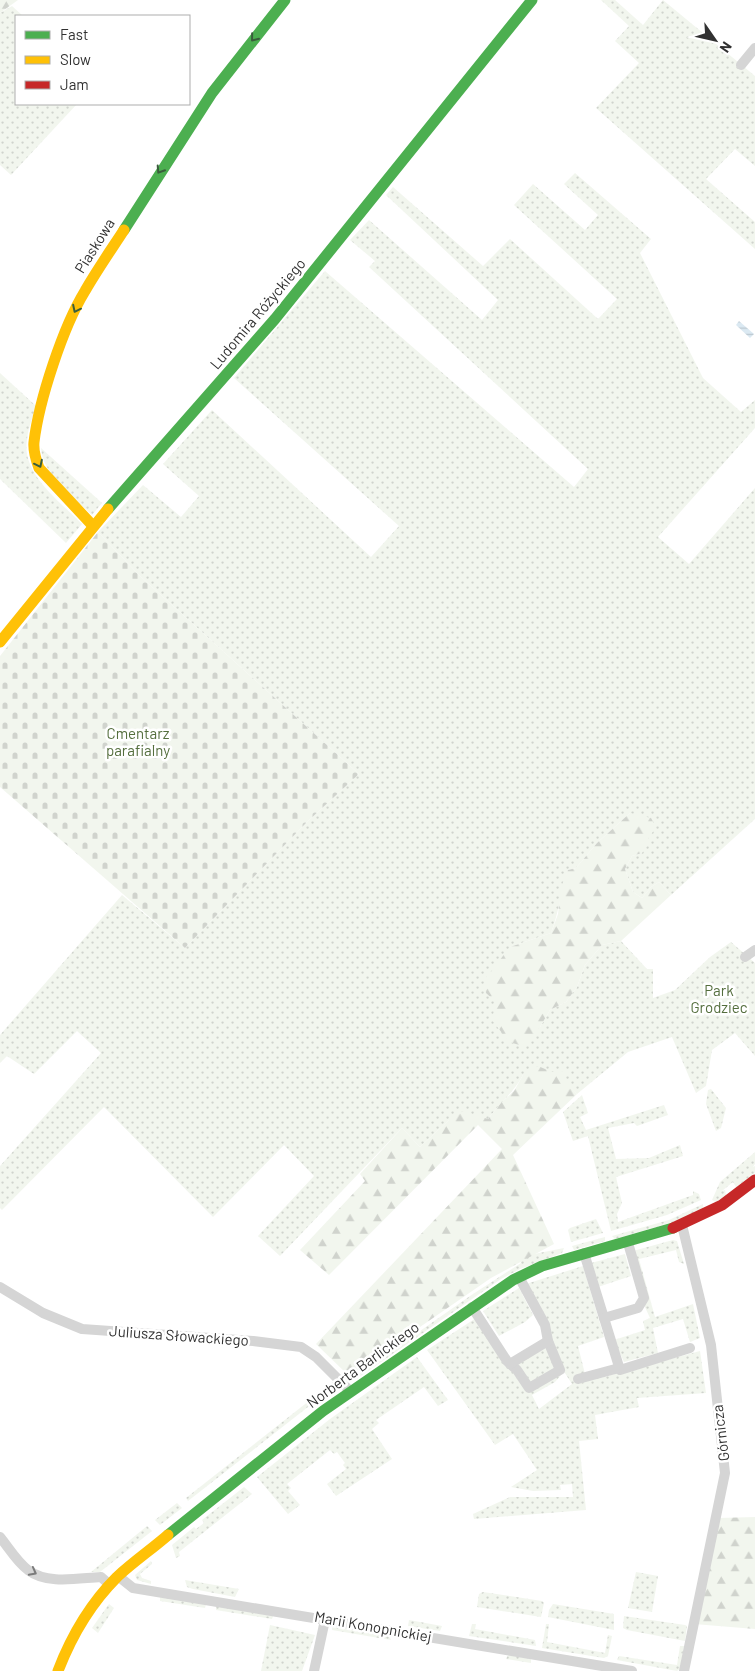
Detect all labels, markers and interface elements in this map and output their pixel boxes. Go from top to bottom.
legend [15,15,190,105]
north arrow [690,15,740,65]
text: Fast [60,25,88,43]
one-way arrow [252,32,260,41]
text: N [717,39,736,56]
text: Slow [60,50,91,68]
text: Jam [60,75,89,93]
one-way arrow [157,165,167,174]
street label: Piaskowa [70,215,118,276]
street label: Ludomira Różyckiego [206,254,309,372]
one-way arrow [72,304,82,313]
one-way arrow [32,458,42,467]
park label: Cmentarz parafialny [106,724,170,759]
park label: Park Grodziec [690,981,748,1016]
street label: Norberta Barlickiego [303,1317,422,1411]
street label: Juliusza Słowackiego [109,1321,250,1349]
street label: Górnicza [708,1404,732,1462]
one-way arrow [28,1566,37,1576]
street label: Marii Konopnickiej [313,1607,433,1645]

